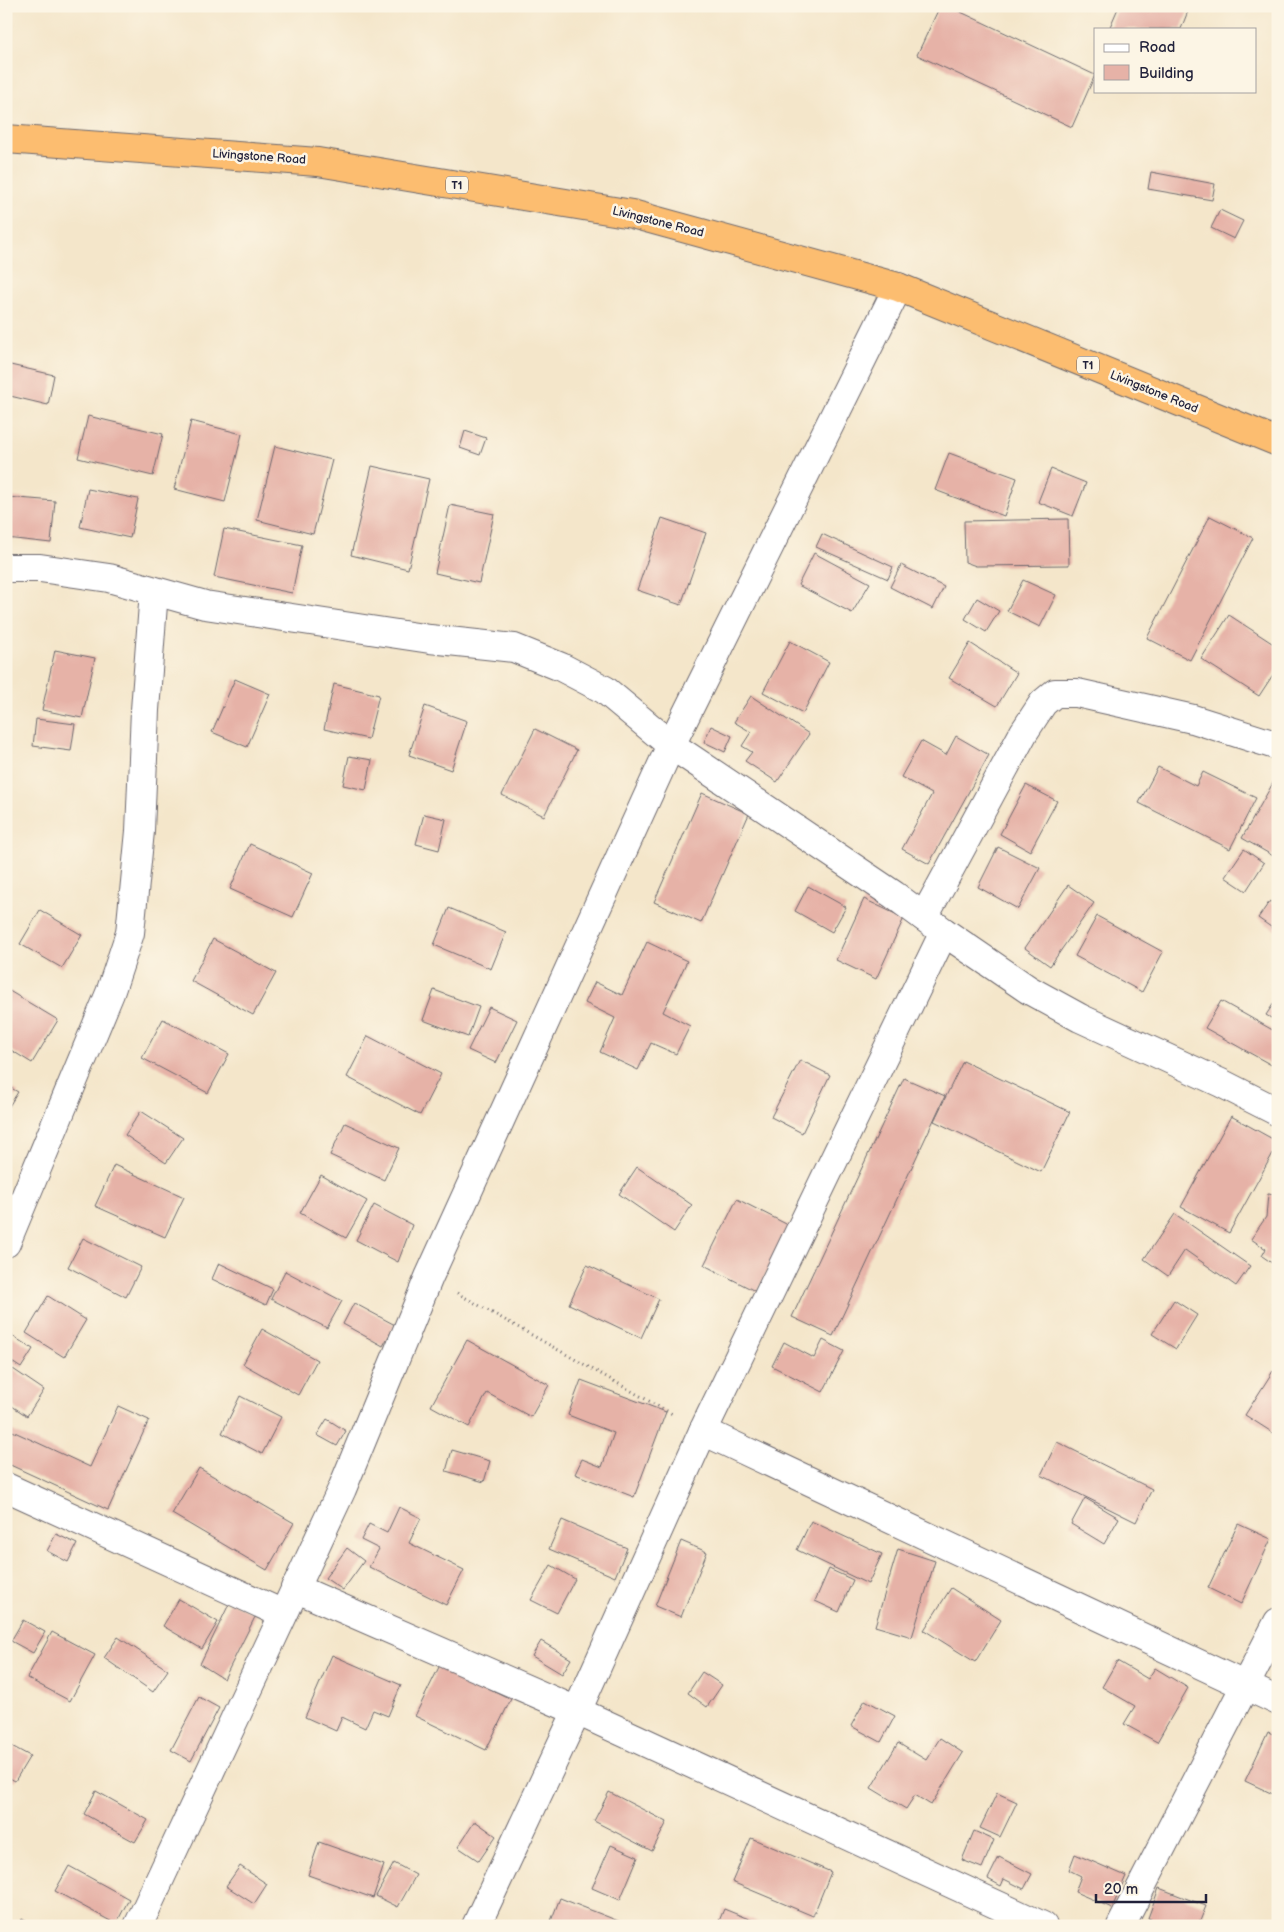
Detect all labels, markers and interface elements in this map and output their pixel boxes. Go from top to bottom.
legend [1094,28,1256,92]
text: Road [1139,38,1175,57]
text: Building [1139,64,1194,83]
street label: Livingstone Road [212,146,306,168]
road number: T1 [446,176,468,194]
street label: Livingstone Road [611,203,705,241]
road number: T1 [1077,356,1099,374]
street label: Livingstone Road [1108,367,1200,417]
scale bar [1096,1872,1206,1904]
text: 20 m [1104,1880,1138,1899]

